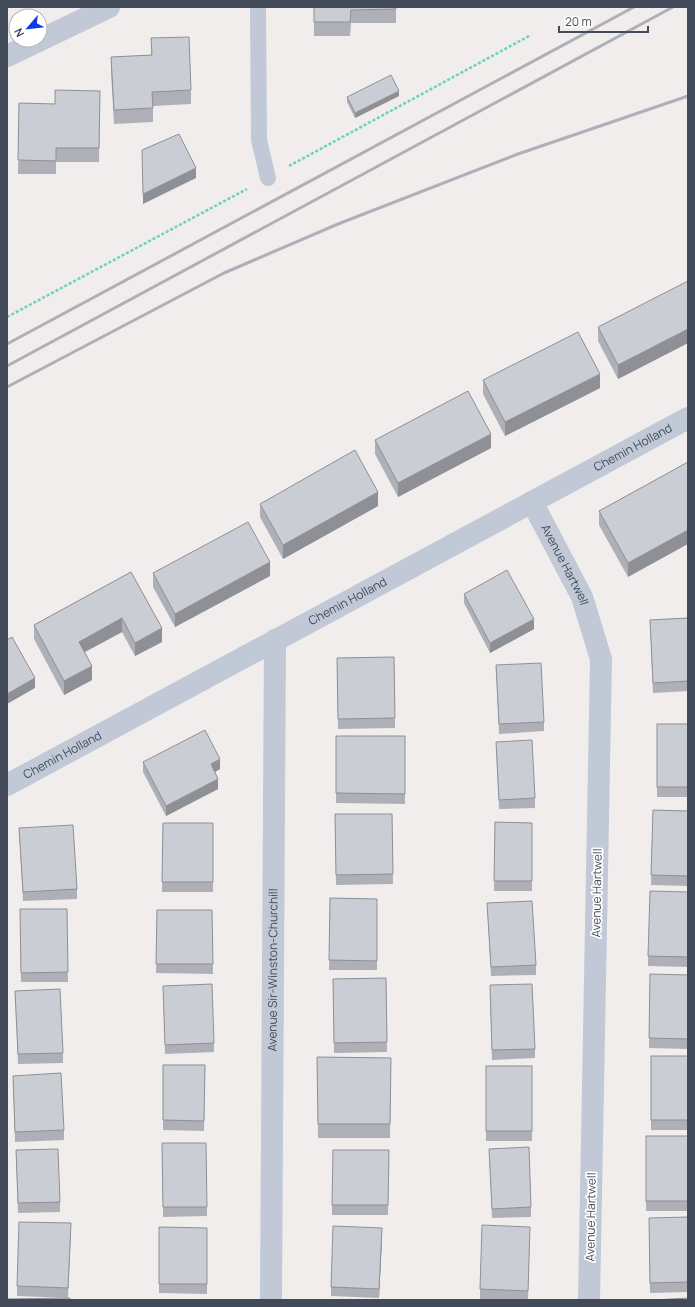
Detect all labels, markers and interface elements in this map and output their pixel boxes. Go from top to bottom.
north arrow [8,8,48,48]
scale bar [559,8,648,34]
text: 20 m [565,13,592,30]
text: N [10,26,27,40]
street label: Chemin Holland [590,419,675,475]
street label: Avenue Hartwell [537,521,593,607]
street label: Chemin Holland [305,573,390,629]
street label: Chemin Holland [20,727,105,783]
street label: Avenue Hartwell [587,848,606,938]
street label: Avenue Sir-Winston-Churchill [264,888,281,1052]
street label: Avenue Hartwell [581,1172,600,1262]

